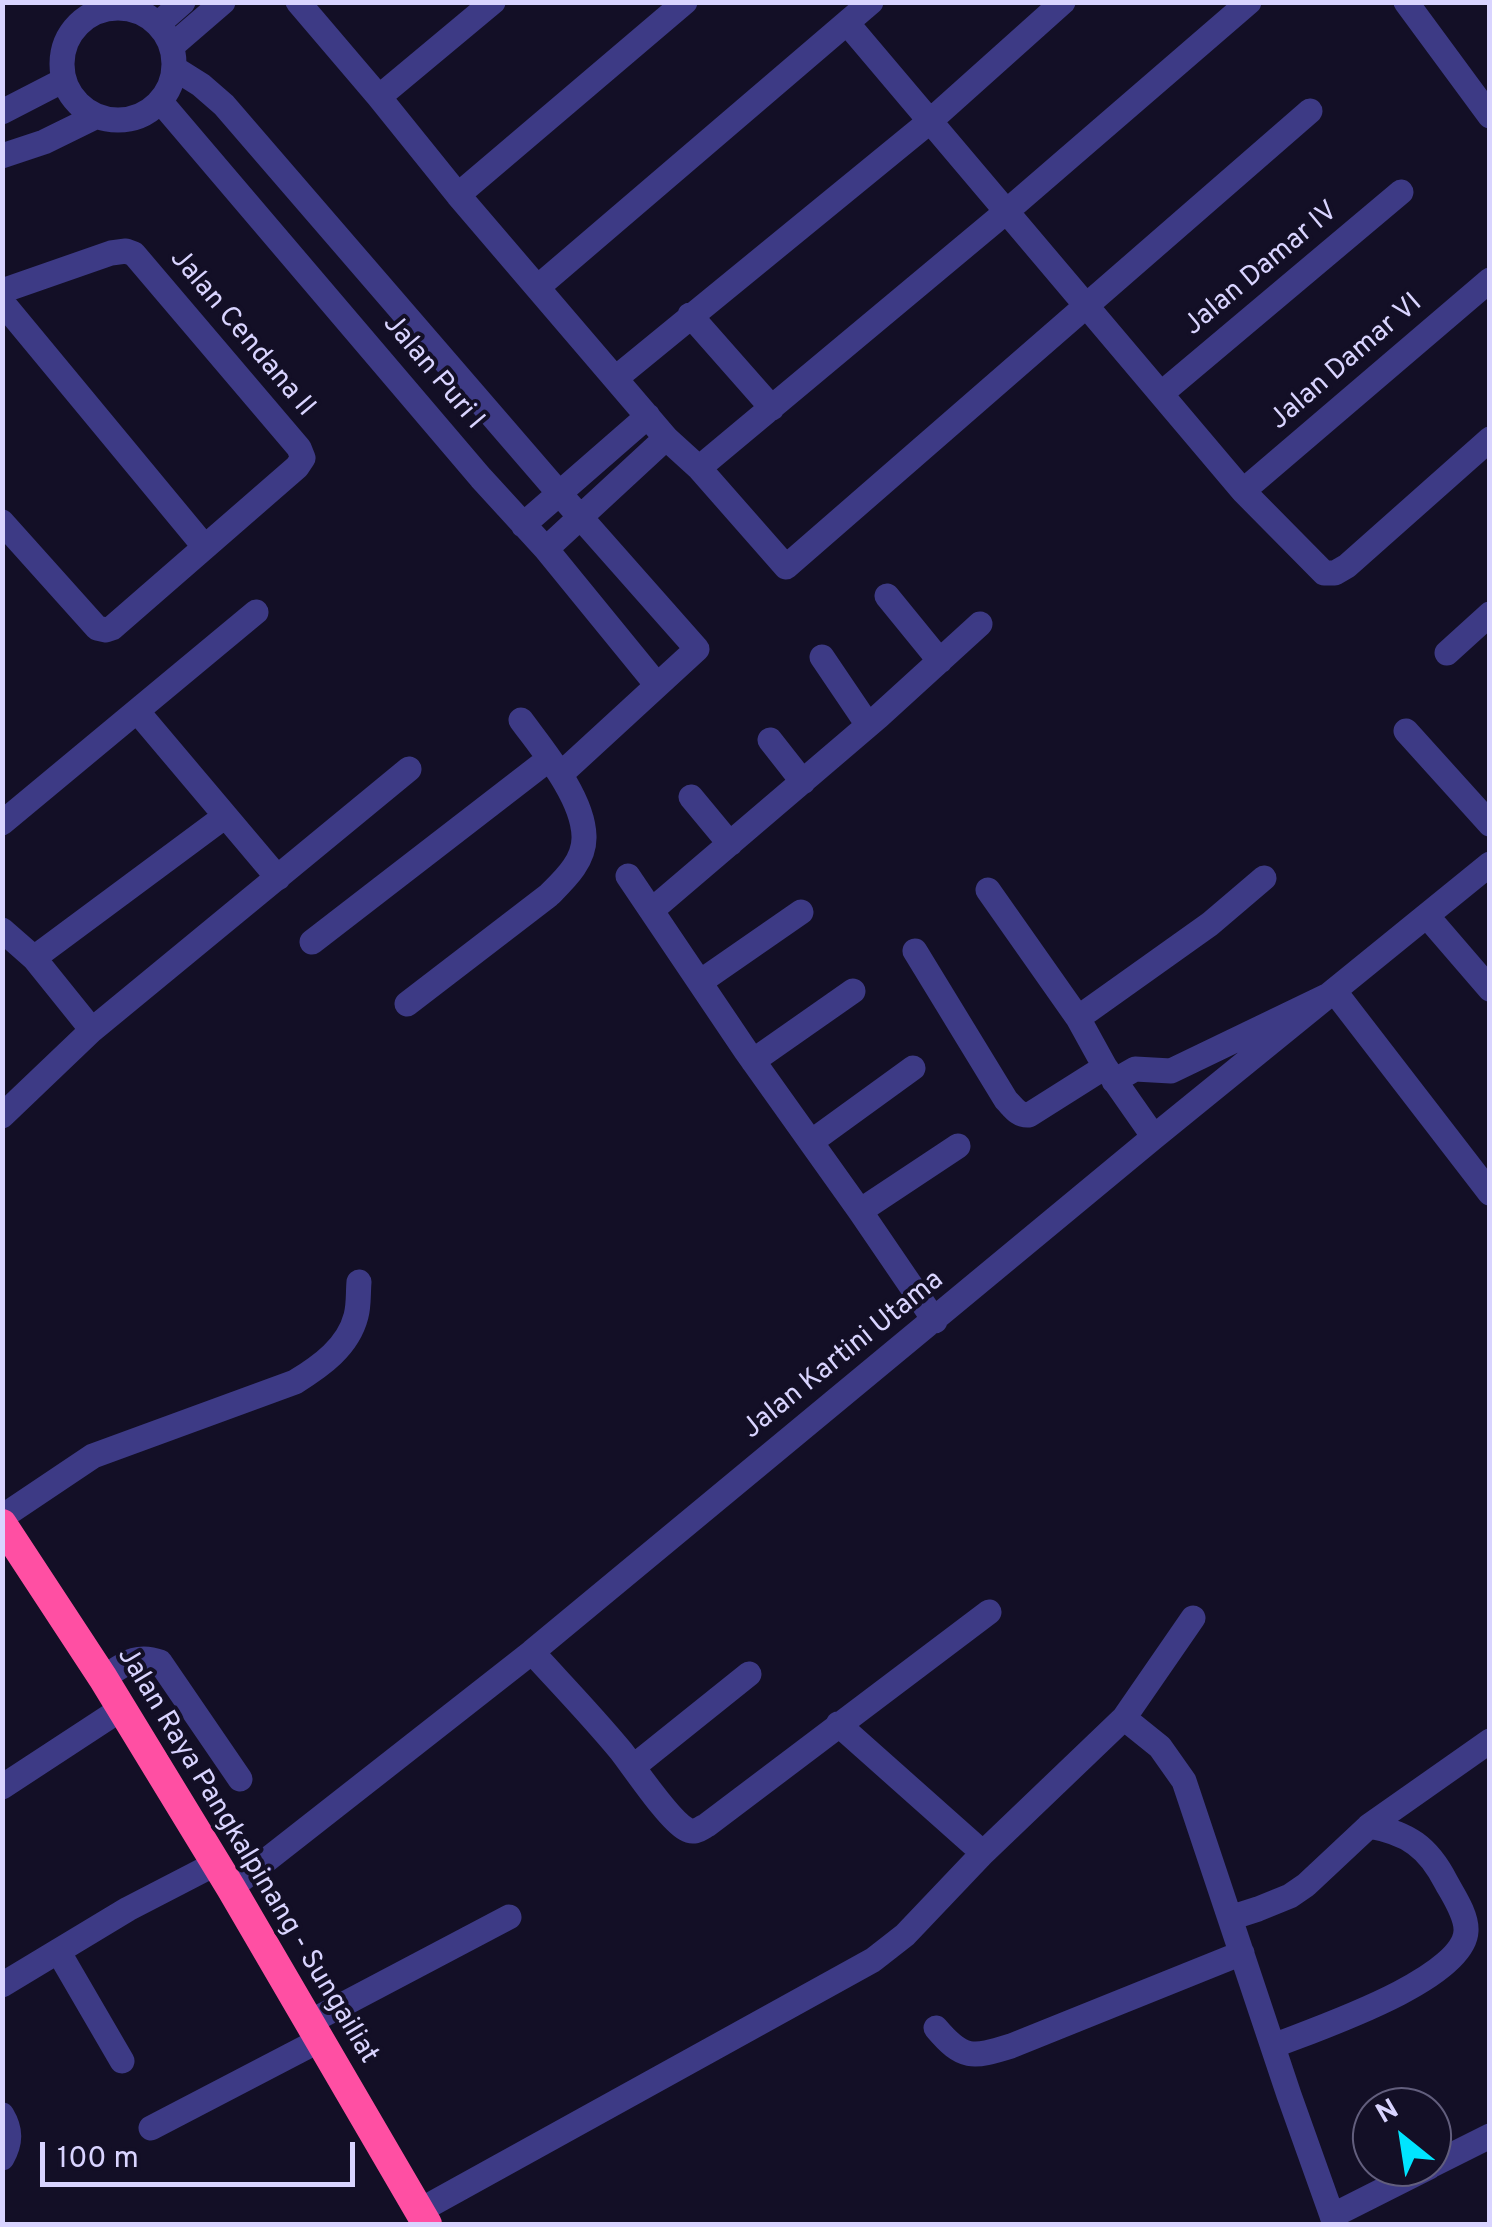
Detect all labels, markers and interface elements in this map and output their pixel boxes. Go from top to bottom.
street label: Jalan Damar IV [1178,196,1346,344]
street label: Jalan Cendana II [161,243,321,425]
street label: Jalan Damar VI [1264,288,1430,438]
street label: Jalan Puri I [374,308,490,438]
street label: Jalan Kartini Utama [737,1265,951,1447]
street label: Jalan Raya Pangkalpinang - Sungailiat [108,1642,384,2070]
north arrow [1352,2087,1452,2187]
text: N [1370,2092,1406,2133]
scale bar [45,2122,360,2184]
text: 100 m [57,2141,139,2178]

